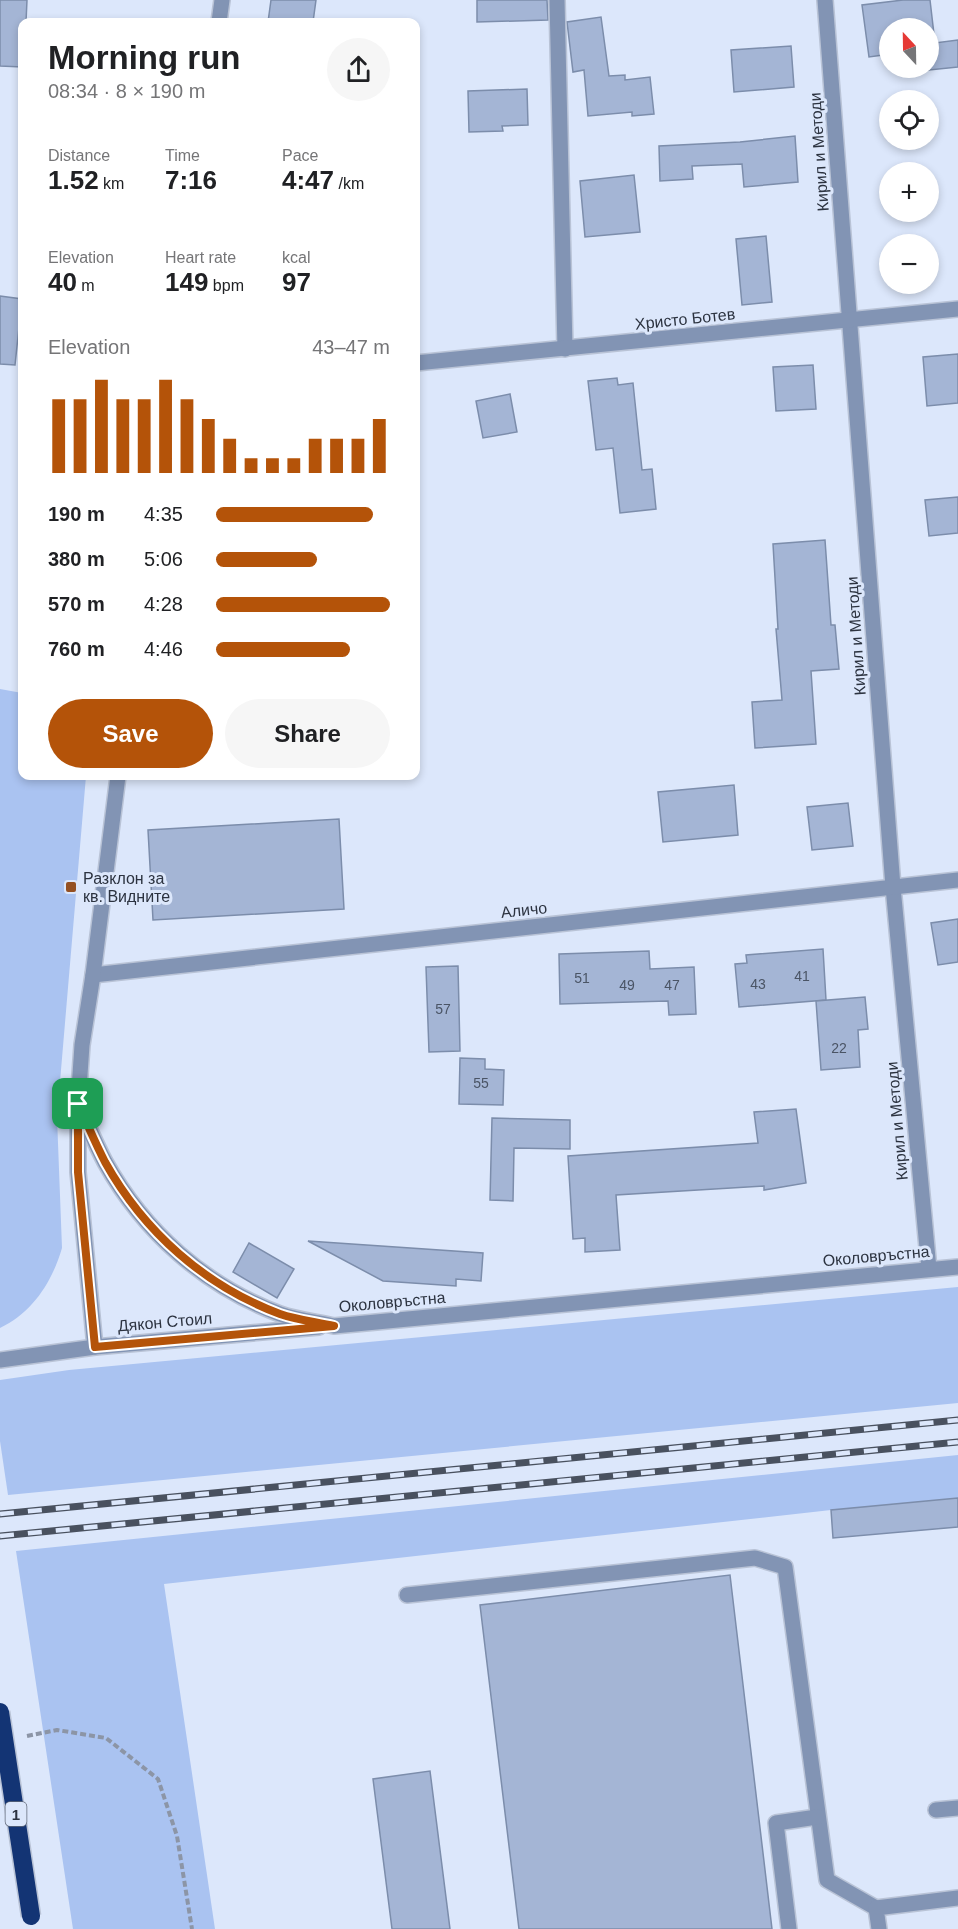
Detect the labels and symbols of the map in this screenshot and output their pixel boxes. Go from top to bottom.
north arrow [879,18,939,78]
street label: Кирил и Методи [806,92,832,212]
street label: Христо Ботев [634,305,736,333]
street label: Кирил и Методи [843,576,869,696]
place label: Разклон за кв. Видните [83,870,170,905]
marker: Разклон за кв. Видните [64,880,78,894]
street label: Аличо [500,899,548,921]
house number: 41 [794,968,810,984]
house number: 51 [574,970,590,986]
house number: 43 [750,976,766,992]
house number: 49 [619,977,635,993]
house number: 47 [664,977,680,993]
house number: 57 [435,1001,451,1017]
house number: 22 [831,1040,847,1056]
street label: Кирил и Методи [883,1061,911,1181]
house number: 55 [473,1075,489,1091]
pin [52,1078,103,1129]
street label: Околовръстна [822,1243,930,1269]
street label: Околовръстна [338,1289,446,1315]
street label: Дякон Стоил [117,1309,213,1335]
road number: 1 [5,1802,26,1826]

